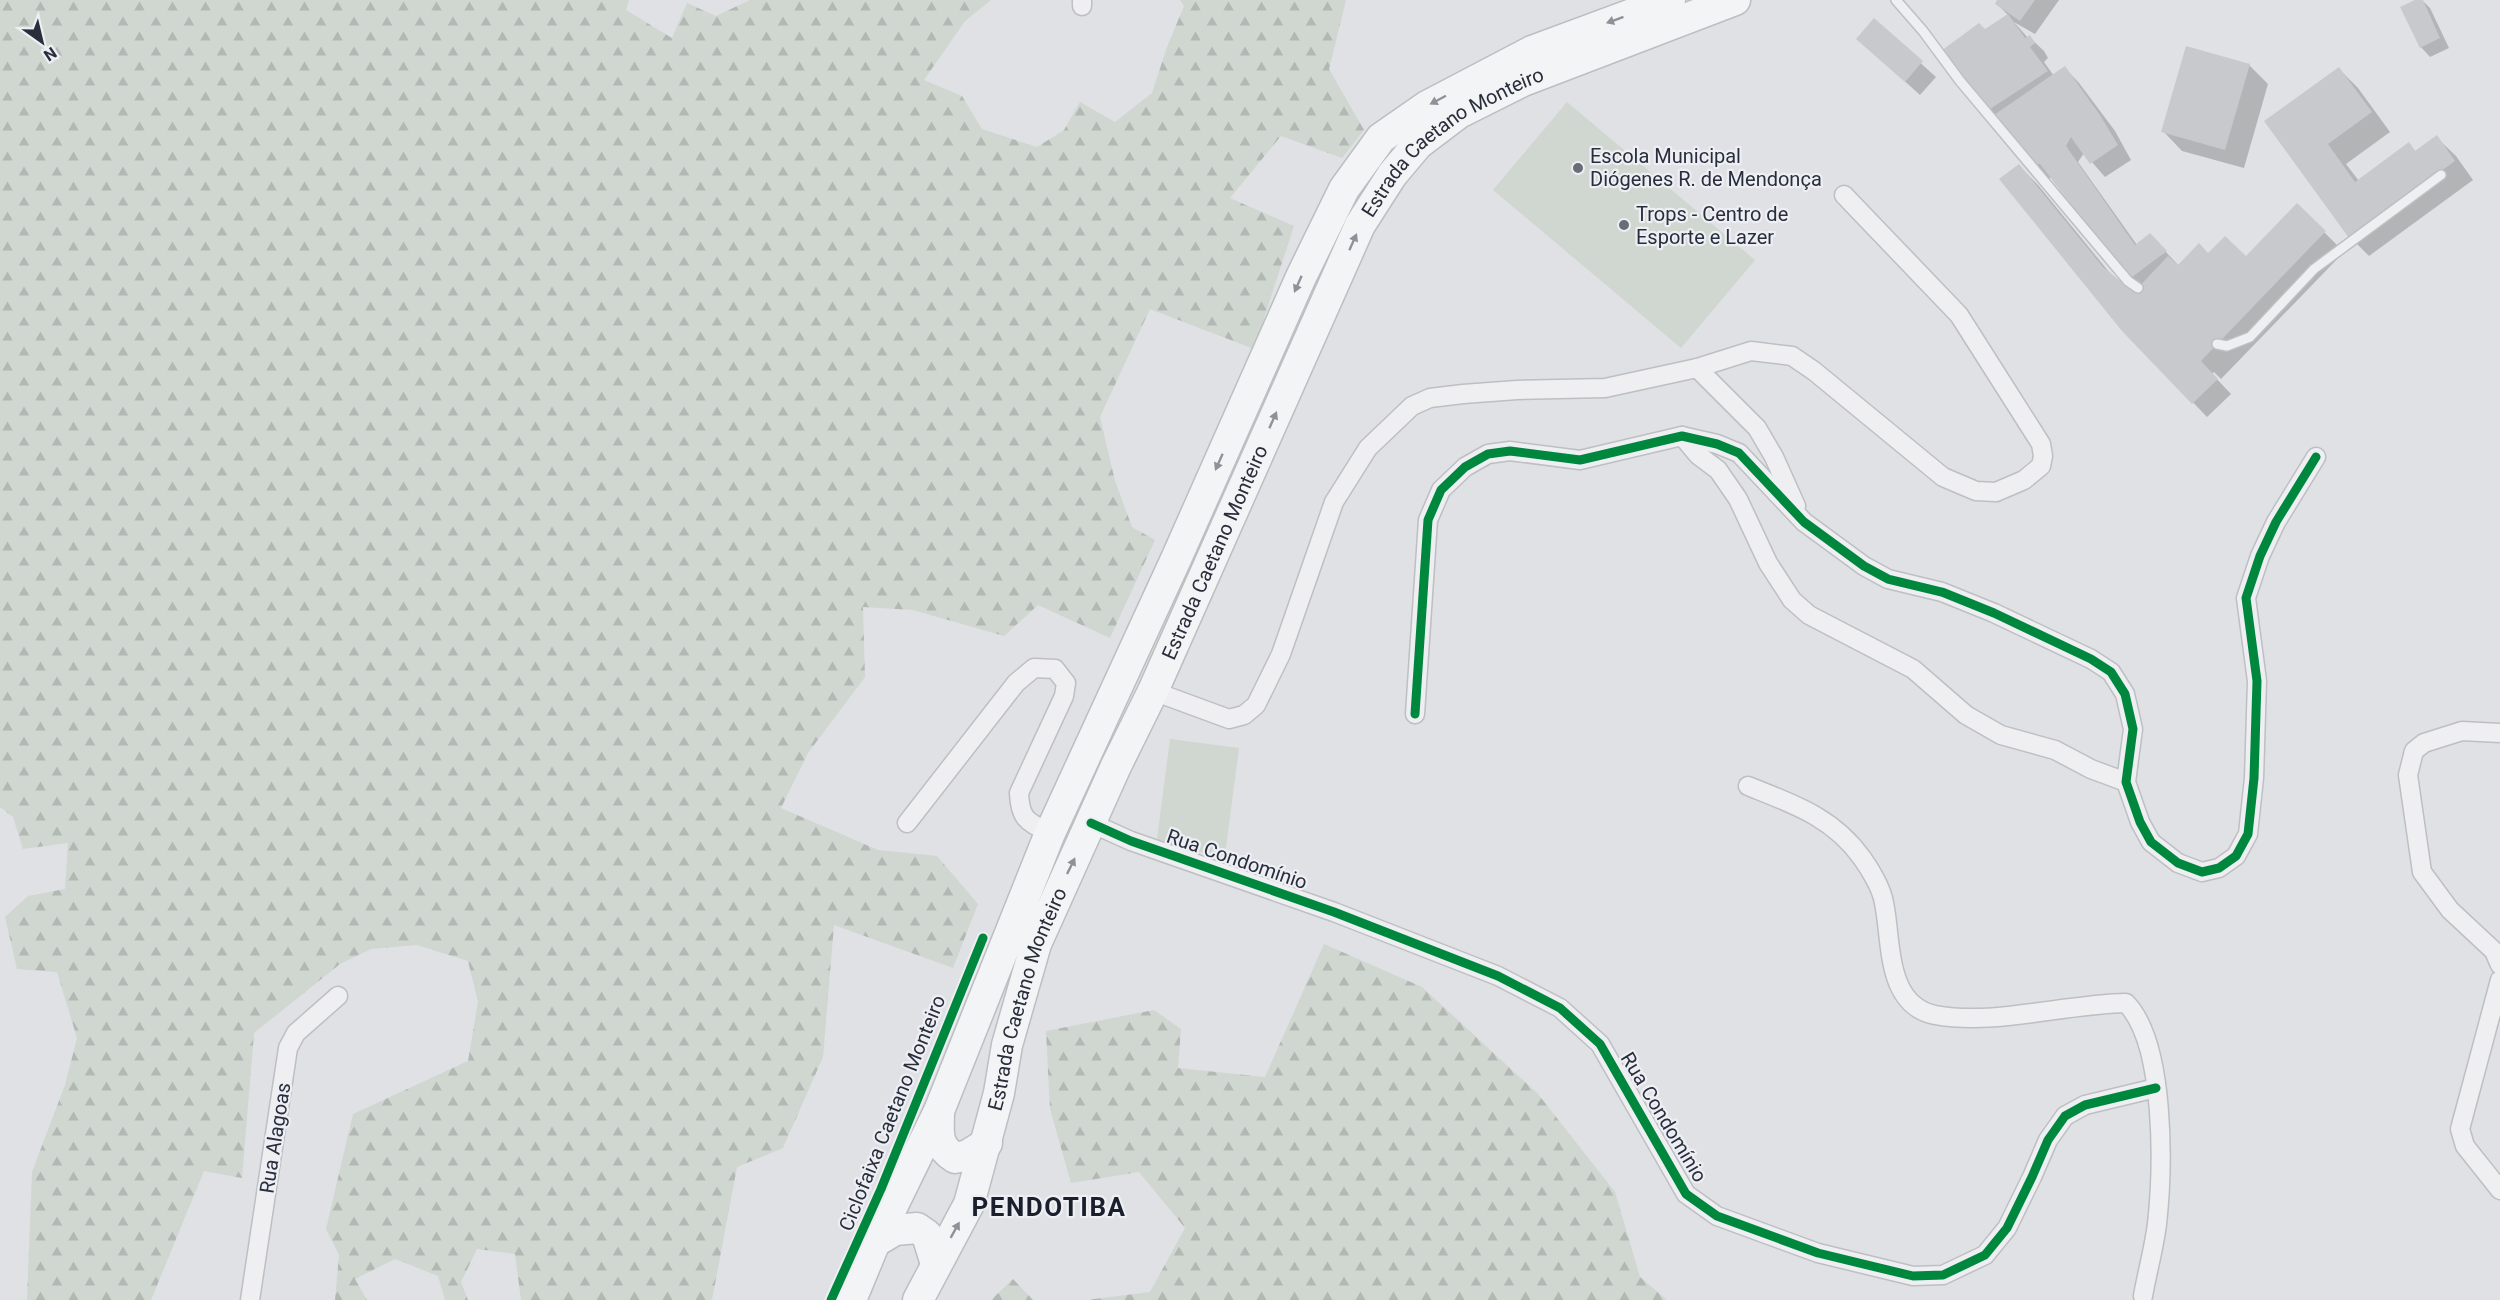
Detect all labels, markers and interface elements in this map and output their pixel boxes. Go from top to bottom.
north arrow [12,12,72,72]
one-way arrow [1606,15,1624,25]
text: N [40,43,60,65]
street label: Estrada Caetano Monteiro [1356,62,1547,221]
one-way arrow [1430,95,1447,105]
place label: Escola Municipal Diógenes R. de Mendonça [1590,144,1822,191]
marker: Escola Municipal Diógenes R. de Mendonça [1571,161,1585,175]
place label: Trops - Centro de Esporte e Lazer [1636,202,1788,249]
marker: Trops - Centro de Esporte e Lazer [1617,218,1631,232]
one-way arrow [1348,234,1357,251]
one-way arrow [1293,275,1302,293]
one-way arrow [1268,412,1277,429]
street label: Estrada Caetano Monteiro [1157,441,1273,663]
one-way arrow [1214,454,1224,472]
street label: Rua Condomínio [1164,824,1310,894]
one-way arrow [1066,857,1075,874]
street label: Estrada Caetano Monteiro [983,884,1072,1113]
street label: Ciclofaixa Caetano Monteiro [834,992,950,1234]
street label: Rua Condomínio [1616,1048,1712,1186]
street label: Rua Alagoas [254,1081,296,1195]
district label: PENDOTIBA [972,1192,1127,1222]
one-way arrow [950,1221,960,1238]

